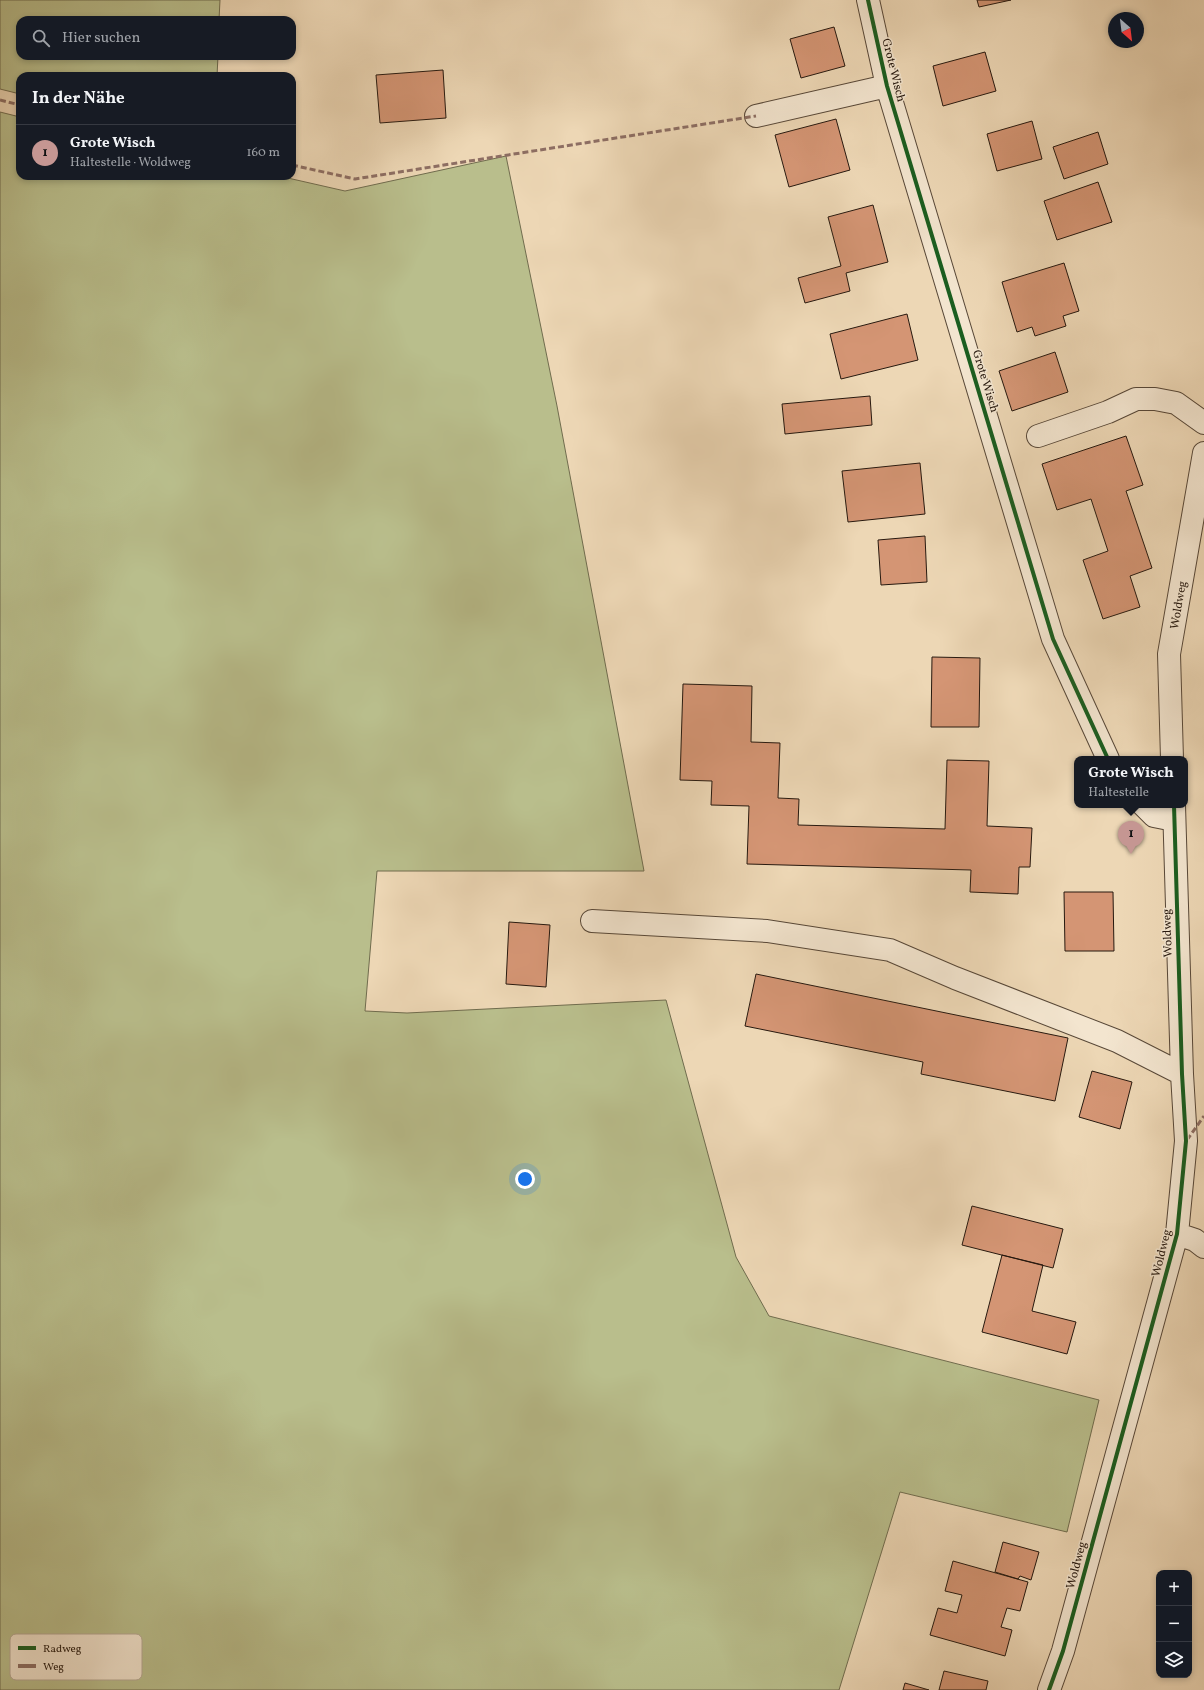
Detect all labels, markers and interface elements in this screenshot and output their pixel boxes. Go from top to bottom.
north arrow [1108,12,1144,48]
search box [16,16,296,60]
icon: search [30,27,52,49]
text: Hier suchen [62,28,140,49]
street label: Grote Wisch [877,37,909,104]
text: In der Nähe [32,87,125,110]
text: Grote Wisch [70,133,156,154]
text: 1 [42,144,48,162]
text: 160 m [246,144,280,162]
text: Haltestelle · Woldweg [70,154,191,172]
street label: Grote Wisch [968,348,1002,415]
street label: Woldweg [1167,580,1191,631]
popup [1074,756,1188,808]
text: Grote Wisch [1088,763,1174,784]
text: Haltestelle [1088,784,1149,802]
pin: 1 [1118,821,1144,854]
street label: Woldweg [1159,908,1177,958]
your location [515,1169,535,1189]
street label: Woldweg [1148,1228,1176,1279]
street label: Woldweg [1063,1540,1091,1591]
map controls [1156,1570,1192,1678]
button: + [1156,1570,1192,1606]
button: − [1156,1606,1192,1642]
legend [10,1634,142,1680]
text: Radweg [43,1642,82,1657]
button: layers [1156,1642,1192,1678]
text: Weg [43,1660,64,1675]

